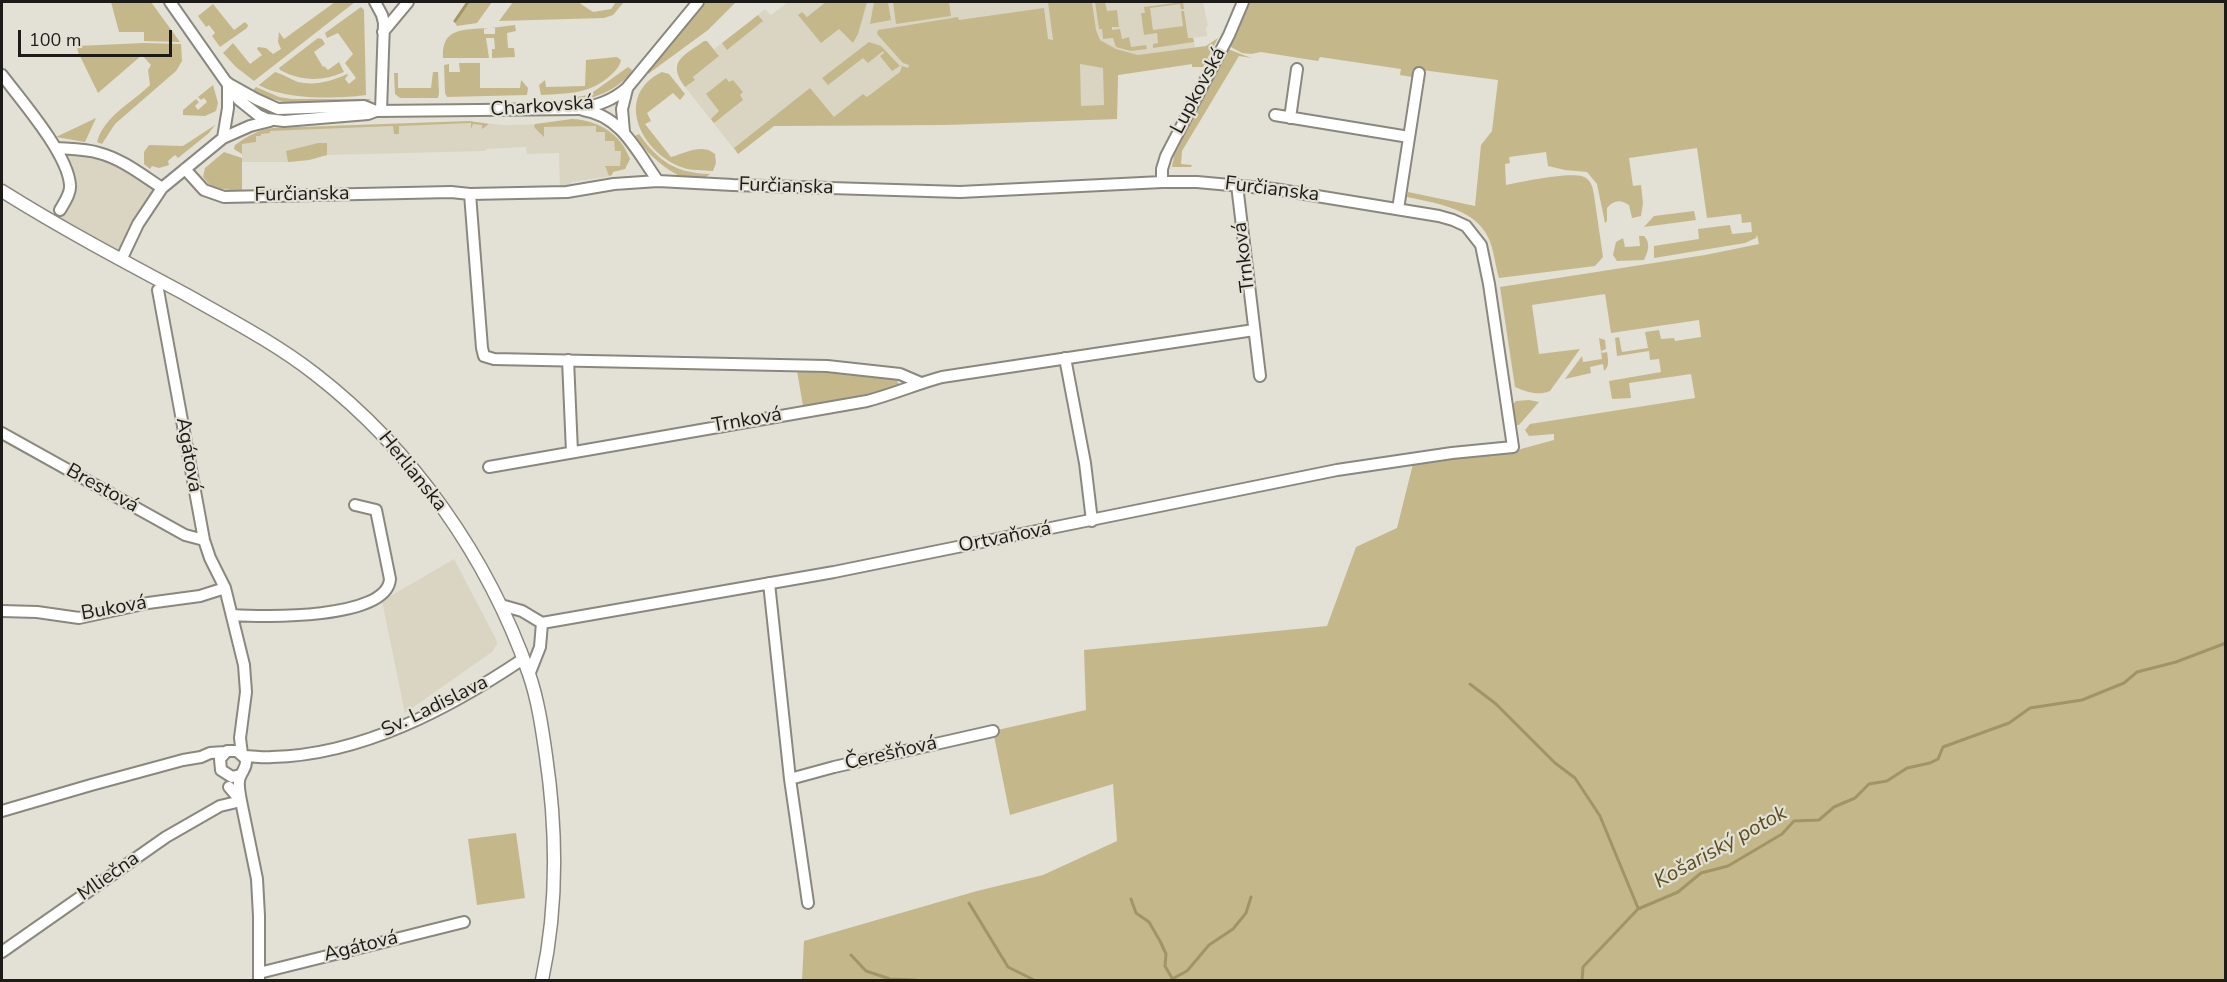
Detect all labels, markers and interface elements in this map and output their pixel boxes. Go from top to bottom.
scale bar [21,18,176,56]
text: 100 m [29,28,81,52]
street label: Lupkovská [1166,44,1232,138]
street label: Charkovská [490,91,594,123]
street label: Furčianska [1223,172,1321,208]
street label: Furčianska [738,173,834,201]
street label: Furčianska [254,182,350,208]
street label: Trnková [1229,221,1261,293]
street label: Trnková [710,403,784,439]
street label: Agátová [170,416,206,494]
street label: Herlianska [373,427,451,517]
street label: Brestová [62,459,142,519]
street label: Ortvaňová [957,517,1053,559]
street label: Buková [79,591,149,627]
street label: Sv. Ladislava [378,671,492,743]
street label: Čerešňová [843,732,939,776]
water label: Košariský potok [1650,801,1792,895]
street label: Mliečna [74,847,144,907]
street label: Agátová [322,926,400,968]

